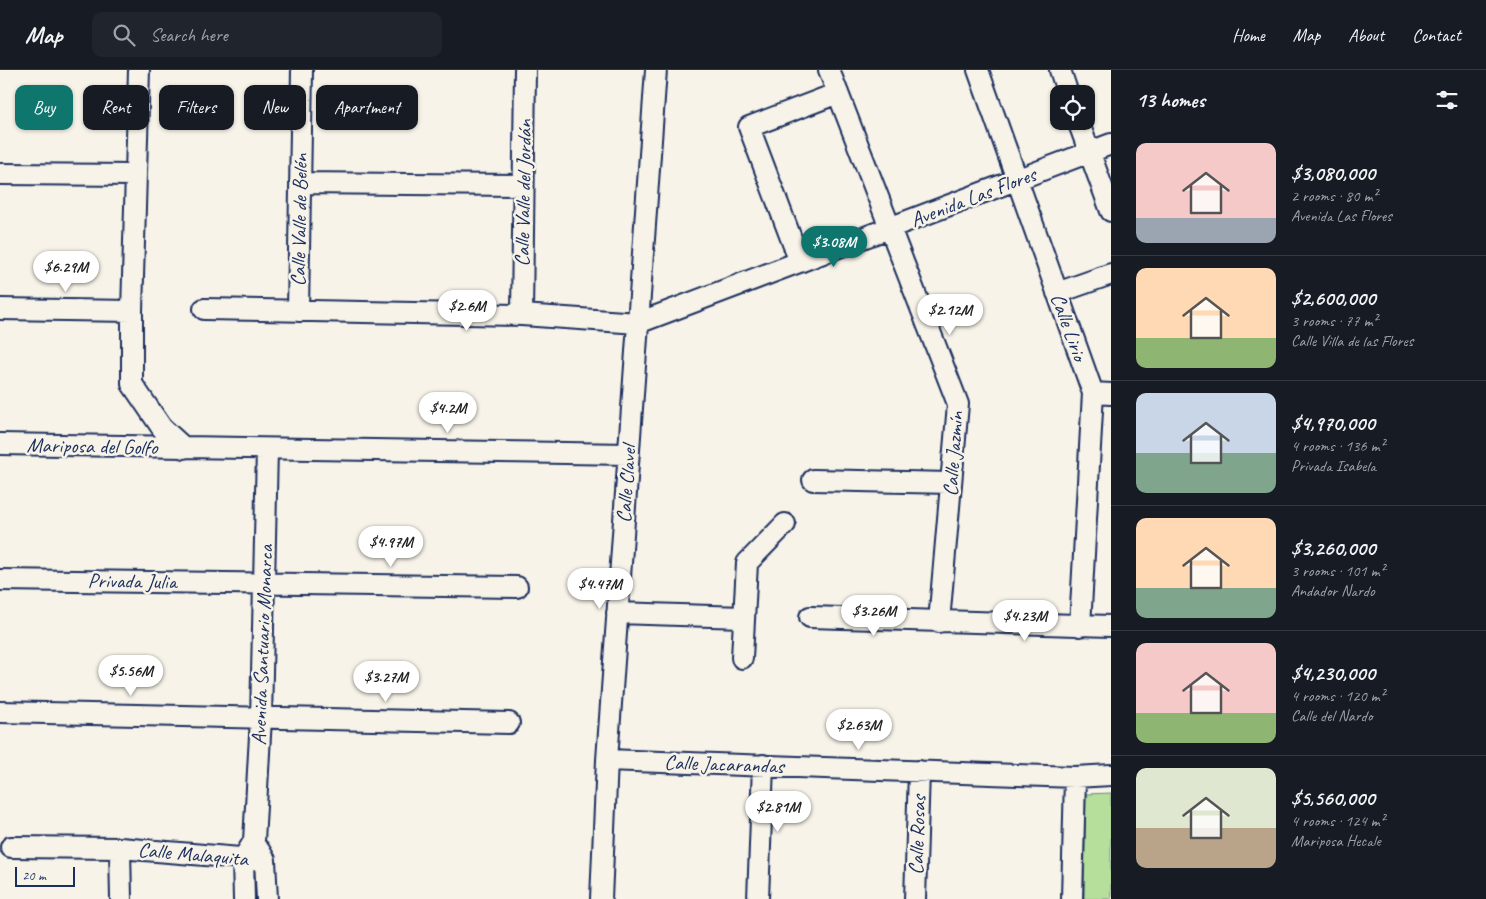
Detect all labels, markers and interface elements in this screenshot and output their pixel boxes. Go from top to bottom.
search box [92,12,442,57]
text: Map [25,20,62,50]
icon: search [110,21,138,49]
text: Search here [150,23,228,47]
text: Home [1232,24,1265,46]
text: Map [1293,24,1320,46]
text: About [1348,24,1384,46]
text: Contact [1412,24,1461,46]
chip: Buy [15,85,73,130]
chip: Rent [83,85,149,130]
chip: Filters [159,85,234,130]
chip: New [244,85,306,130]
chip: Apartment [316,85,418,130]
map controls [1050,85,1095,130]
button: locate [1050,85,1095,130]
icon: filters [1433,86,1461,114]
text: 13 homes [1136,87,1205,113]
street label: Calle Valle del Jordán [509,119,537,267]
street label: Calle Valle de Belén [285,153,313,287]
text: $3,080,000 [1291,160,1375,186]
street label: Avenida Las Flores [907,161,1041,233]
icon: home [1176,163,1236,223]
text: 2 rooms · 80 m² [1291,186,1377,206]
text: Avenida Las Flores [1291,206,1392,226]
pin: $3.08M [793,226,875,268]
text: $3.08M [812,232,856,252]
pin: $6.29M [25,250,107,293]
text: $6.29M [44,257,88,277]
text: $2,600,000 [1291,285,1375,311]
icon: home [1176,288,1236,348]
pin: $2.6M [432,290,502,332]
street label: Calle Lirio [1045,290,1094,367]
pin: $2.12M [909,294,991,336]
text: $2.6M [449,296,485,316]
text: $2.12M [928,300,972,320]
text: 3 rooms · 77 m² [1291,311,1377,331]
text: Calle Villa de las Flores [1291,331,1413,351]
pin: $4.2M [413,392,483,434]
text: $4.2M [430,398,466,418]
street label: Calle Jazmín [937,410,969,497]
text: $4,970,000 [1291,410,1375,436]
icon: home [1176,413,1236,473]
street label: Mariposa del Golfo [26,432,159,460]
text: 4 rooms · 136 m² [1291,436,1385,456]
street label: Calle Clavel [610,441,642,524]
text: Privada Isabela [1291,456,1376,476]
pin: $4.97M [350,526,432,568]
text: $4.97M [369,532,413,552]
text: $3,260,000 [1291,535,1375,561]
icon: home [1176,538,1236,598]
street label: Avenida Santuario Monarca [246,543,279,746]
text: 3 rooms · 101 m² [1291,561,1385,581]
street label: Privada Julia [87,567,179,595]
pin: $4.47M [559,568,641,610]
text: $4.47M [578,574,622,594]
text: Andador Nardo [1291,581,1375,601]
pin: $3.26M [833,594,915,637]
pin: $4.23M [984,600,1066,642]
text: $3.26M [852,601,896,621]
text: $4.23M [1003,606,1047,626]
pin: $5.56M [90,654,172,697]
pin: $3.27M [345,660,427,703]
text: $4,230,000 [1291,660,1375,686]
text: $5.56M [109,661,153,681]
icon: home [1176,663,1236,723]
text: $3.27M [364,667,408,687]
text: 4 rooms · 120 m² [1291,686,1385,706]
text: Calle del Nardo [1291,706,1372,726]
pin: $2.63M [818,708,900,751]
text: $2.63M [837,715,881,735]
street label: Calle Jacarandas [664,749,786,779]
text: $5,560,000 [1291,785,1375,811]
icon: home [1176,788,1236,848]
pin: $2.81M [737,790,819,833]
street label: Calle Rosas [903,793,931,875]
text: $2.81M [756,797,800,817]
text: 4 rooms · 124 m² [1291,811,1385,831]
text: Mariposa Hecale [1291,831,1381,851]
street label: Calle Malaquita [137,836,251,872]
scale bar [15,864,75,887]
text: 20 m [22,867,46,884]

